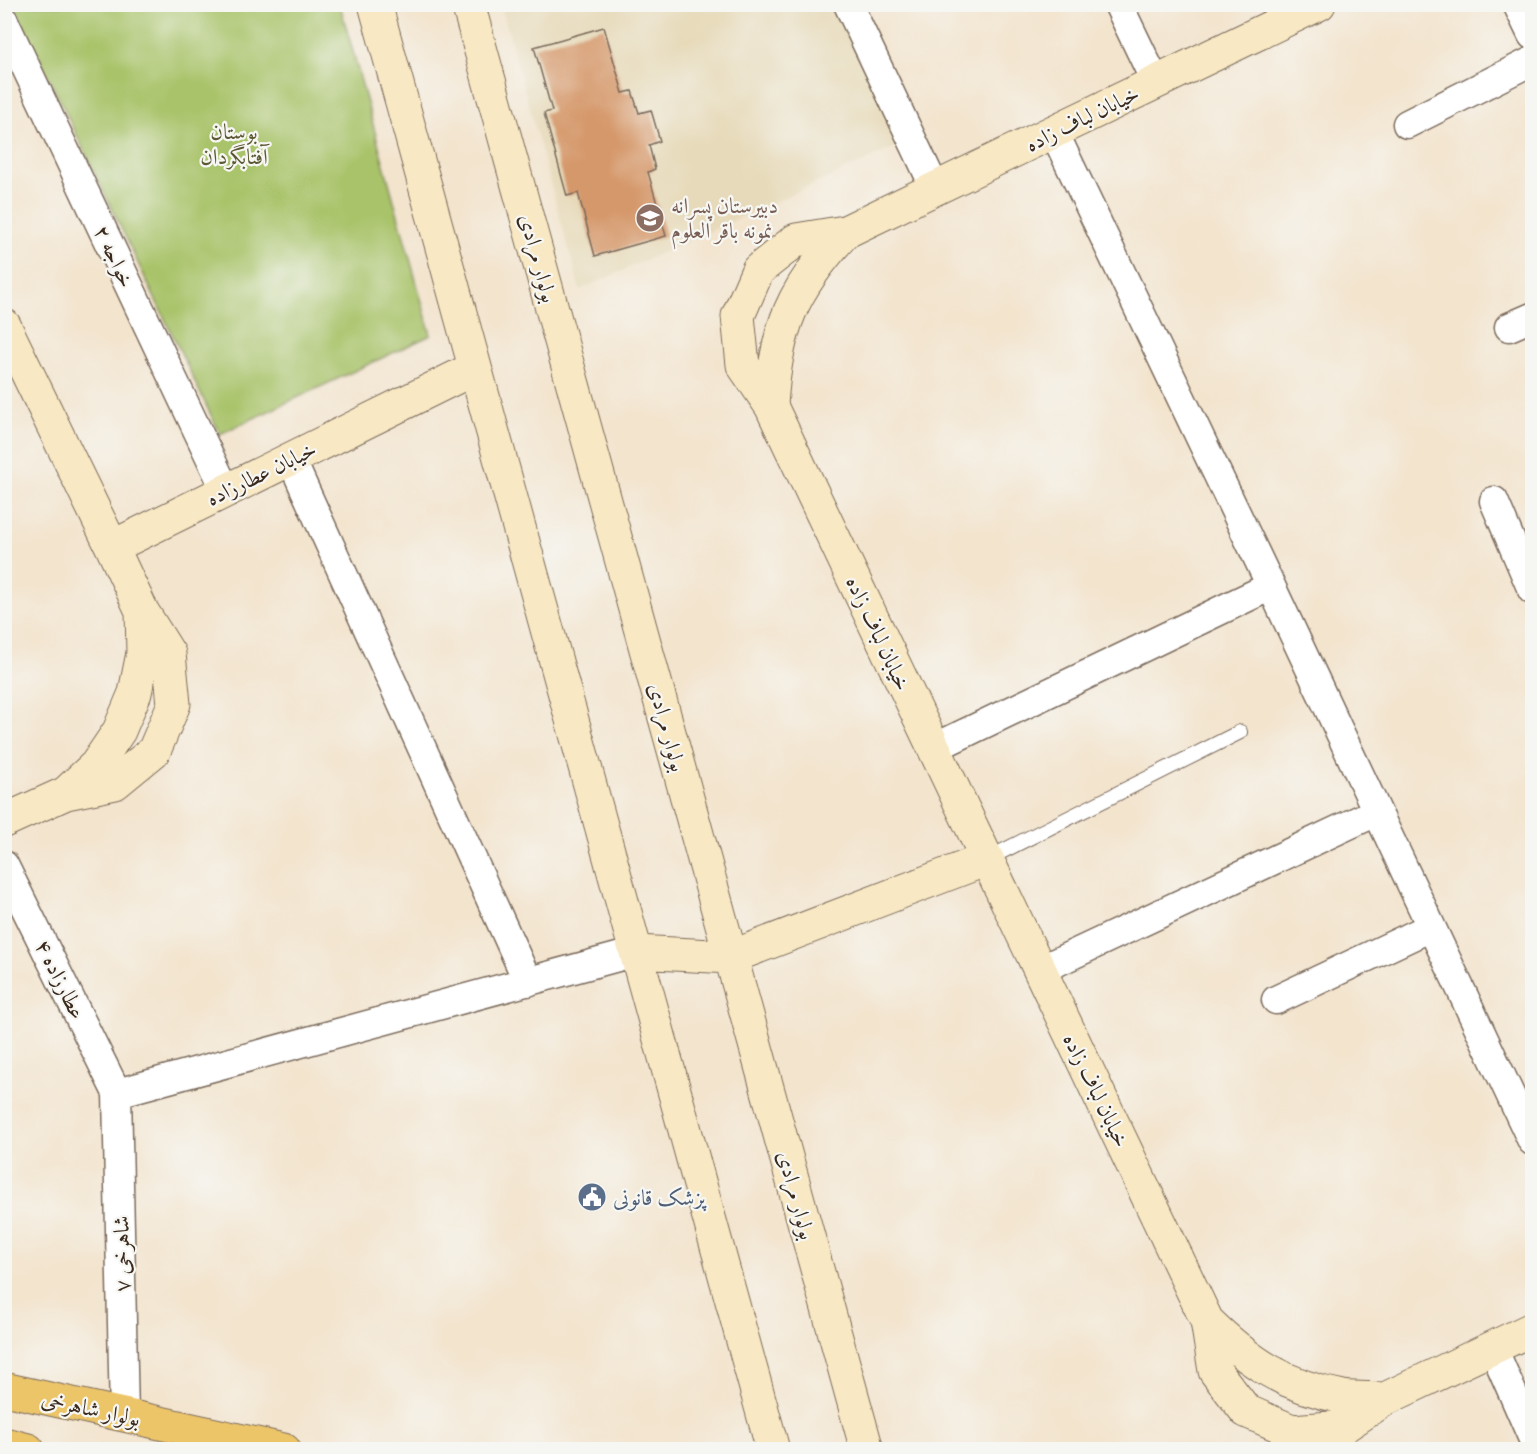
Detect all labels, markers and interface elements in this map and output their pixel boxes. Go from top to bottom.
street label: خیابان لباف زاده [1021,80,1144,159]
park label: بوستان آفتابگردان [200,119,270,171]
place label: دبیرستان پسرانه نمونه باقر العلوم [671,193,778,250]
school or university icon: دبیرستان پسرانه نمونه باقر العلوم [634,202,666,234]
street label: بولوار مرادی [512,211,562,306]
street label: خواجه ۲ [87,221,140,292]
street label: خیابان عطارزاده [202,436,321,513]
street label: خیابان لباف زاده [839,572,916,695]
street label: بولوار مرادی [641,680,691,775]
street label: عطارزاده ۴ [29,935,91,1024]
street label: خیابان لباف زاده [1056,1029,1135,1152]
street label: بولوار مرادی [770,1148,820,1243]
public building icon: پزشک قانونی [576,1181,608,1213]
place label: پزشک قانونی [613,1185,707,1212]
street label: شاهرخی ۷ [108,1215,137,1293]
street label: بولوار شاهرخی [39,1386,143,1433]

